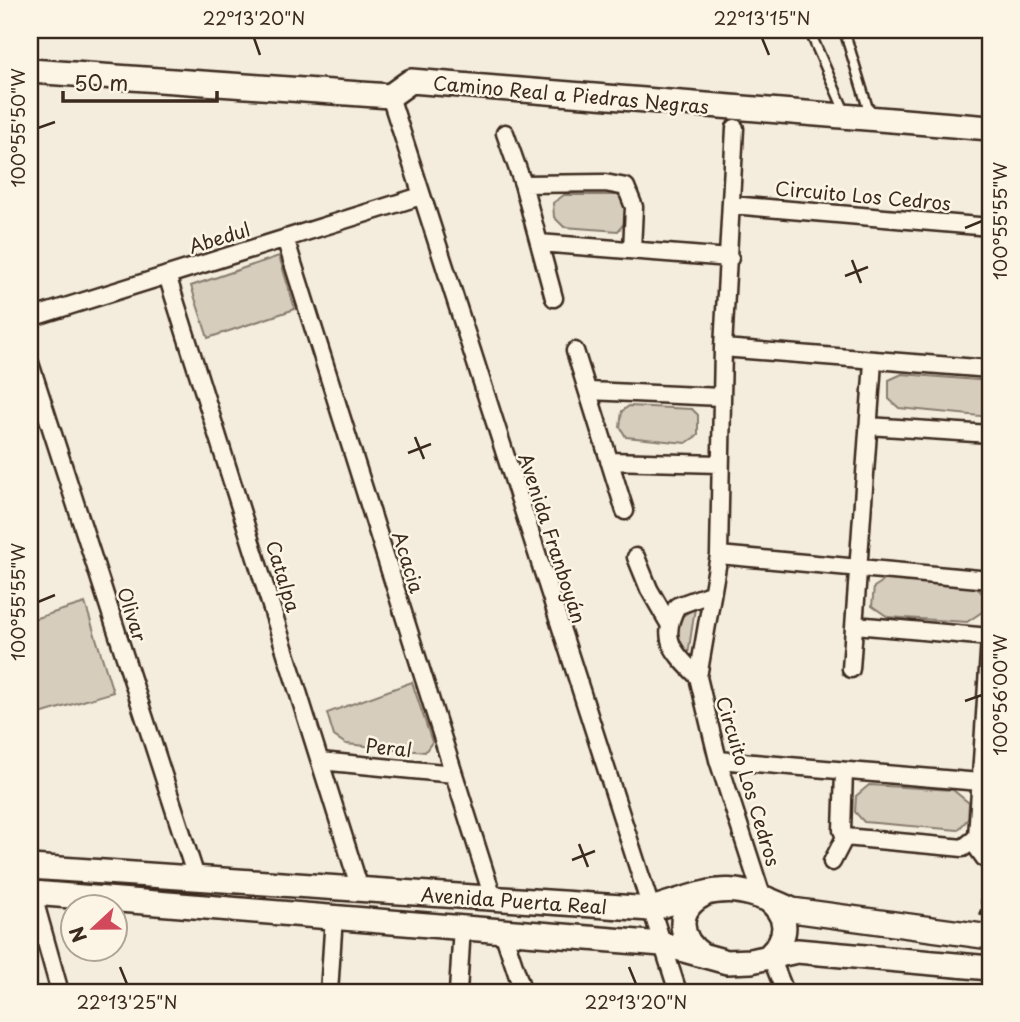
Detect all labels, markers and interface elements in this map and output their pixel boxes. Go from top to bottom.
text: 22°13'20"N [203,4,305,31]
text: 22°13'15"N [714,4,810,31]
scale bar [63,60,217,104]
text: 50 m [74,66,128,98]
text: 100°55'50"W [4,68,31,188]
street label: Camino Real a Piedras Negras [432,68,710,120]
text: 100°55'55"W [986,162,1013,280]
street label: Circuito Los Cedros [774,173,952,217]
street label: Abedul [185,214,253,260]
street label: Avenida Franboyán [512,449,594,627]
street label: Acacia [386,528,432,597]
street label: Catalpa [260,537,308,616]
text: 100°55'55"W [4,543,31,661]
street label: Olivar [111,583,155,645]
text: 100°56'00"W [986,634,1013,756]
street label: Circuito Los Cedros [710,693,788,869]
street label: Peral [364,731,414,763]
street label: Avenida Puerta Real [420,880,608,920]
north arrow [60,892,130,962]
text: N [62,923,93,947]
text: 22°13'25"N [76,988,178,1015]
text: 22°13'20"N [585,988,687,1015]

